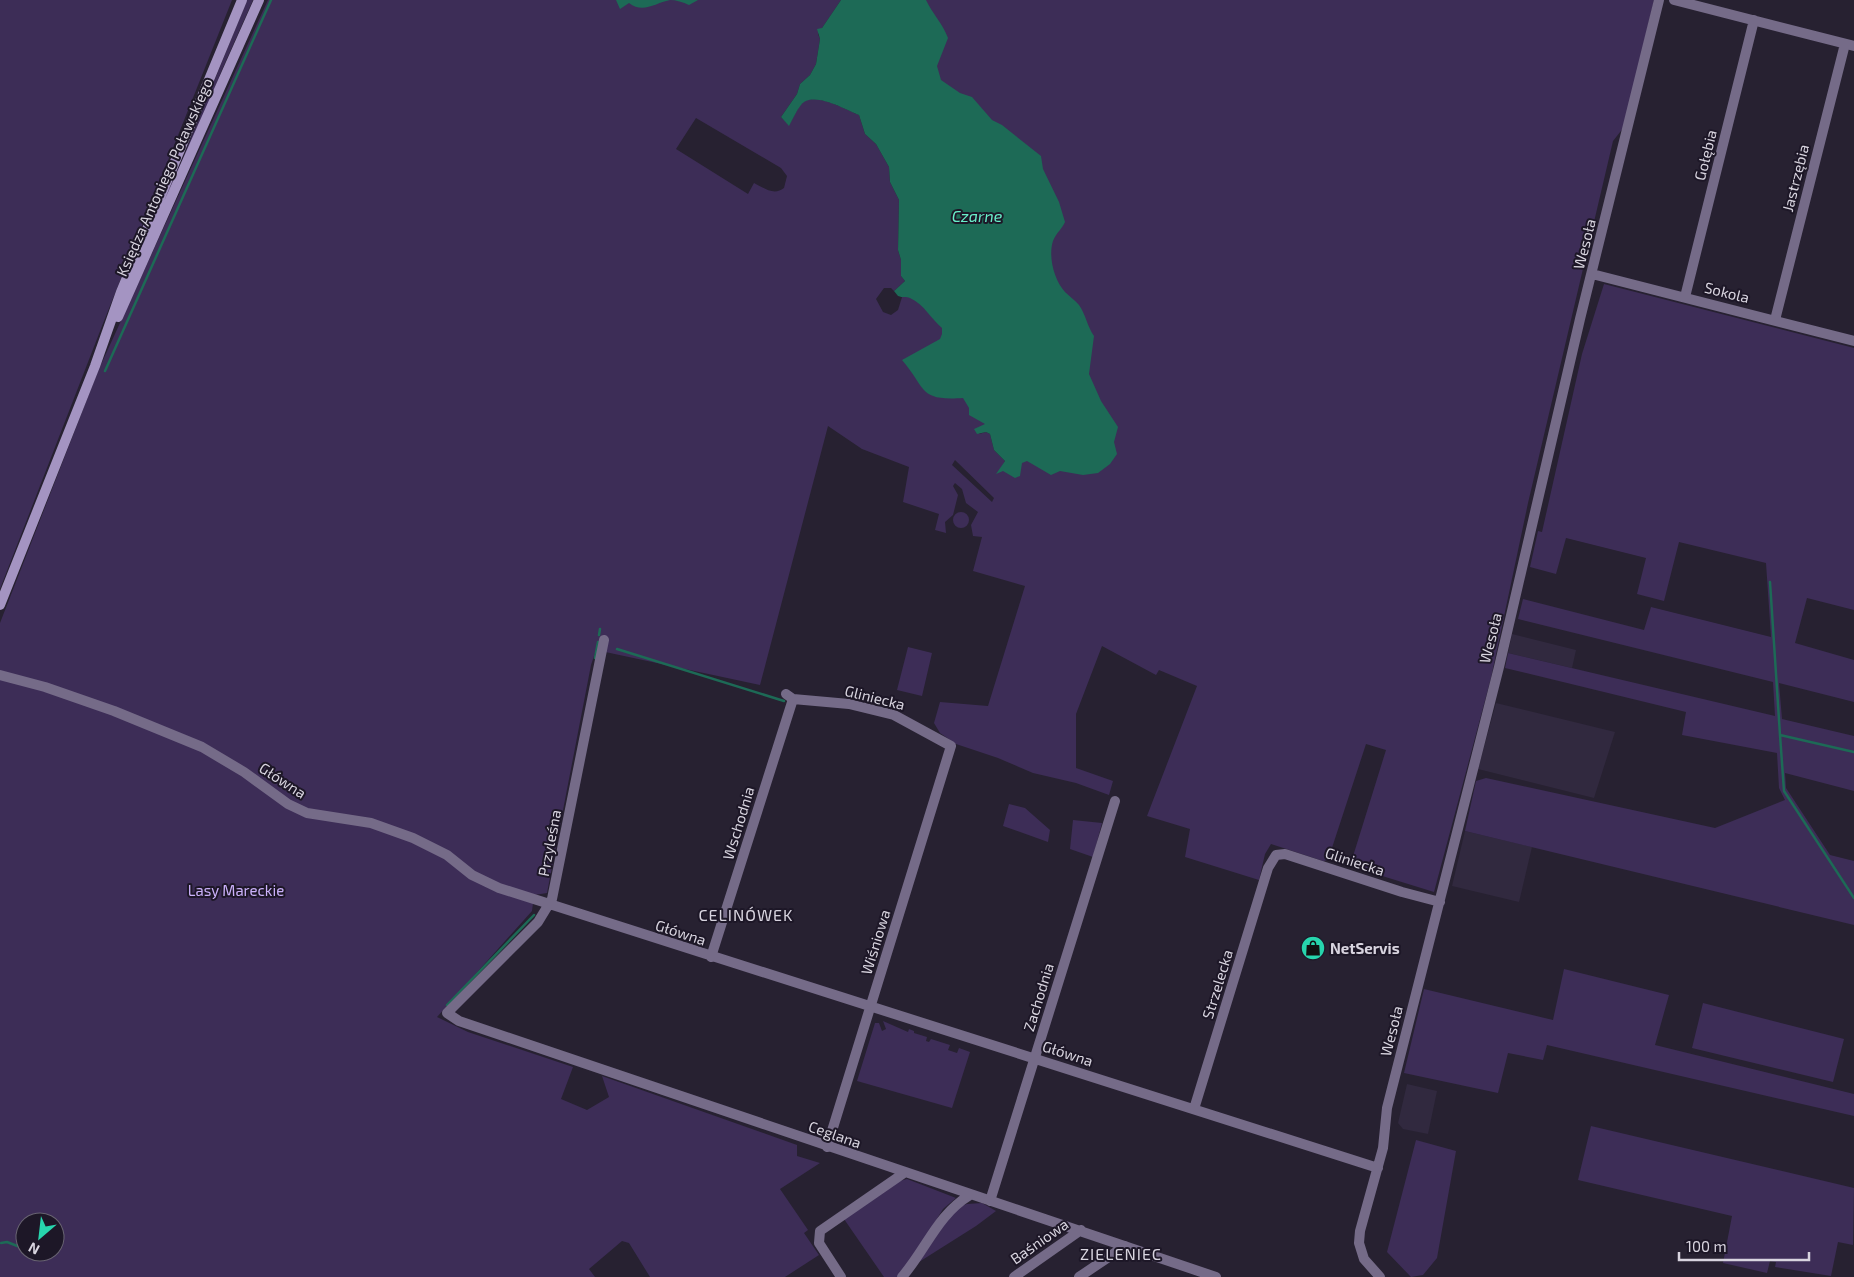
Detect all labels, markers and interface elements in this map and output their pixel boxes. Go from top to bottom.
street label: Księdza Antoniego Poławskiego [112,75,216,279]
street label: Gołębia [1690,128,1720,182]
street label: Jastrzębia [1778,142,1812,214]
water label: Czarne [952,206,1003,225]
street label: Wesoła [1569,217,1599,271]
street label: Sokola [1703,278,1751,306]
street label: Wesoła [1475,611,1505,665]
street label: Gliniecka [843,681,907,713]
street label: Główna [256,758,310,802]
street label: Wschodnia [718,784,758,862]
street label: Przyleśna [534,808,564,878]
street label: Gliniecka [1323,843,1387,879]
park label: Lasy Mareckie [188,881,284,899]
district label: CELINÓWEK [698,905,794,924]
street label: Wiśniowa [857,907,893,977]
street label: Główna [653,915,709,949]
shop icon: NetServis [1300,935,1326,961]
place label: NetServis [1330,939,1400,957]
street label: Strzelecka [1198,947,1236,1021]
street label: Zachodnia [1019,961,1057,1033]
street label: Wesoła [1376,1004,1406,1058]
street label: Główna [1040,1036,1096,1070]
street label: Ceglana [806,1117,864,1151]
north arrow [15,1212,65,1262]
street label: Baśniowa [1007,1215,1071,1267]
scale bar [1679,1230,1809,1262]
text: 100 m [1686,1237,1727,1255]
text: N [25,1239,42,1259]
district label: ZIELENIEC [1080,1244,1162,1263]

